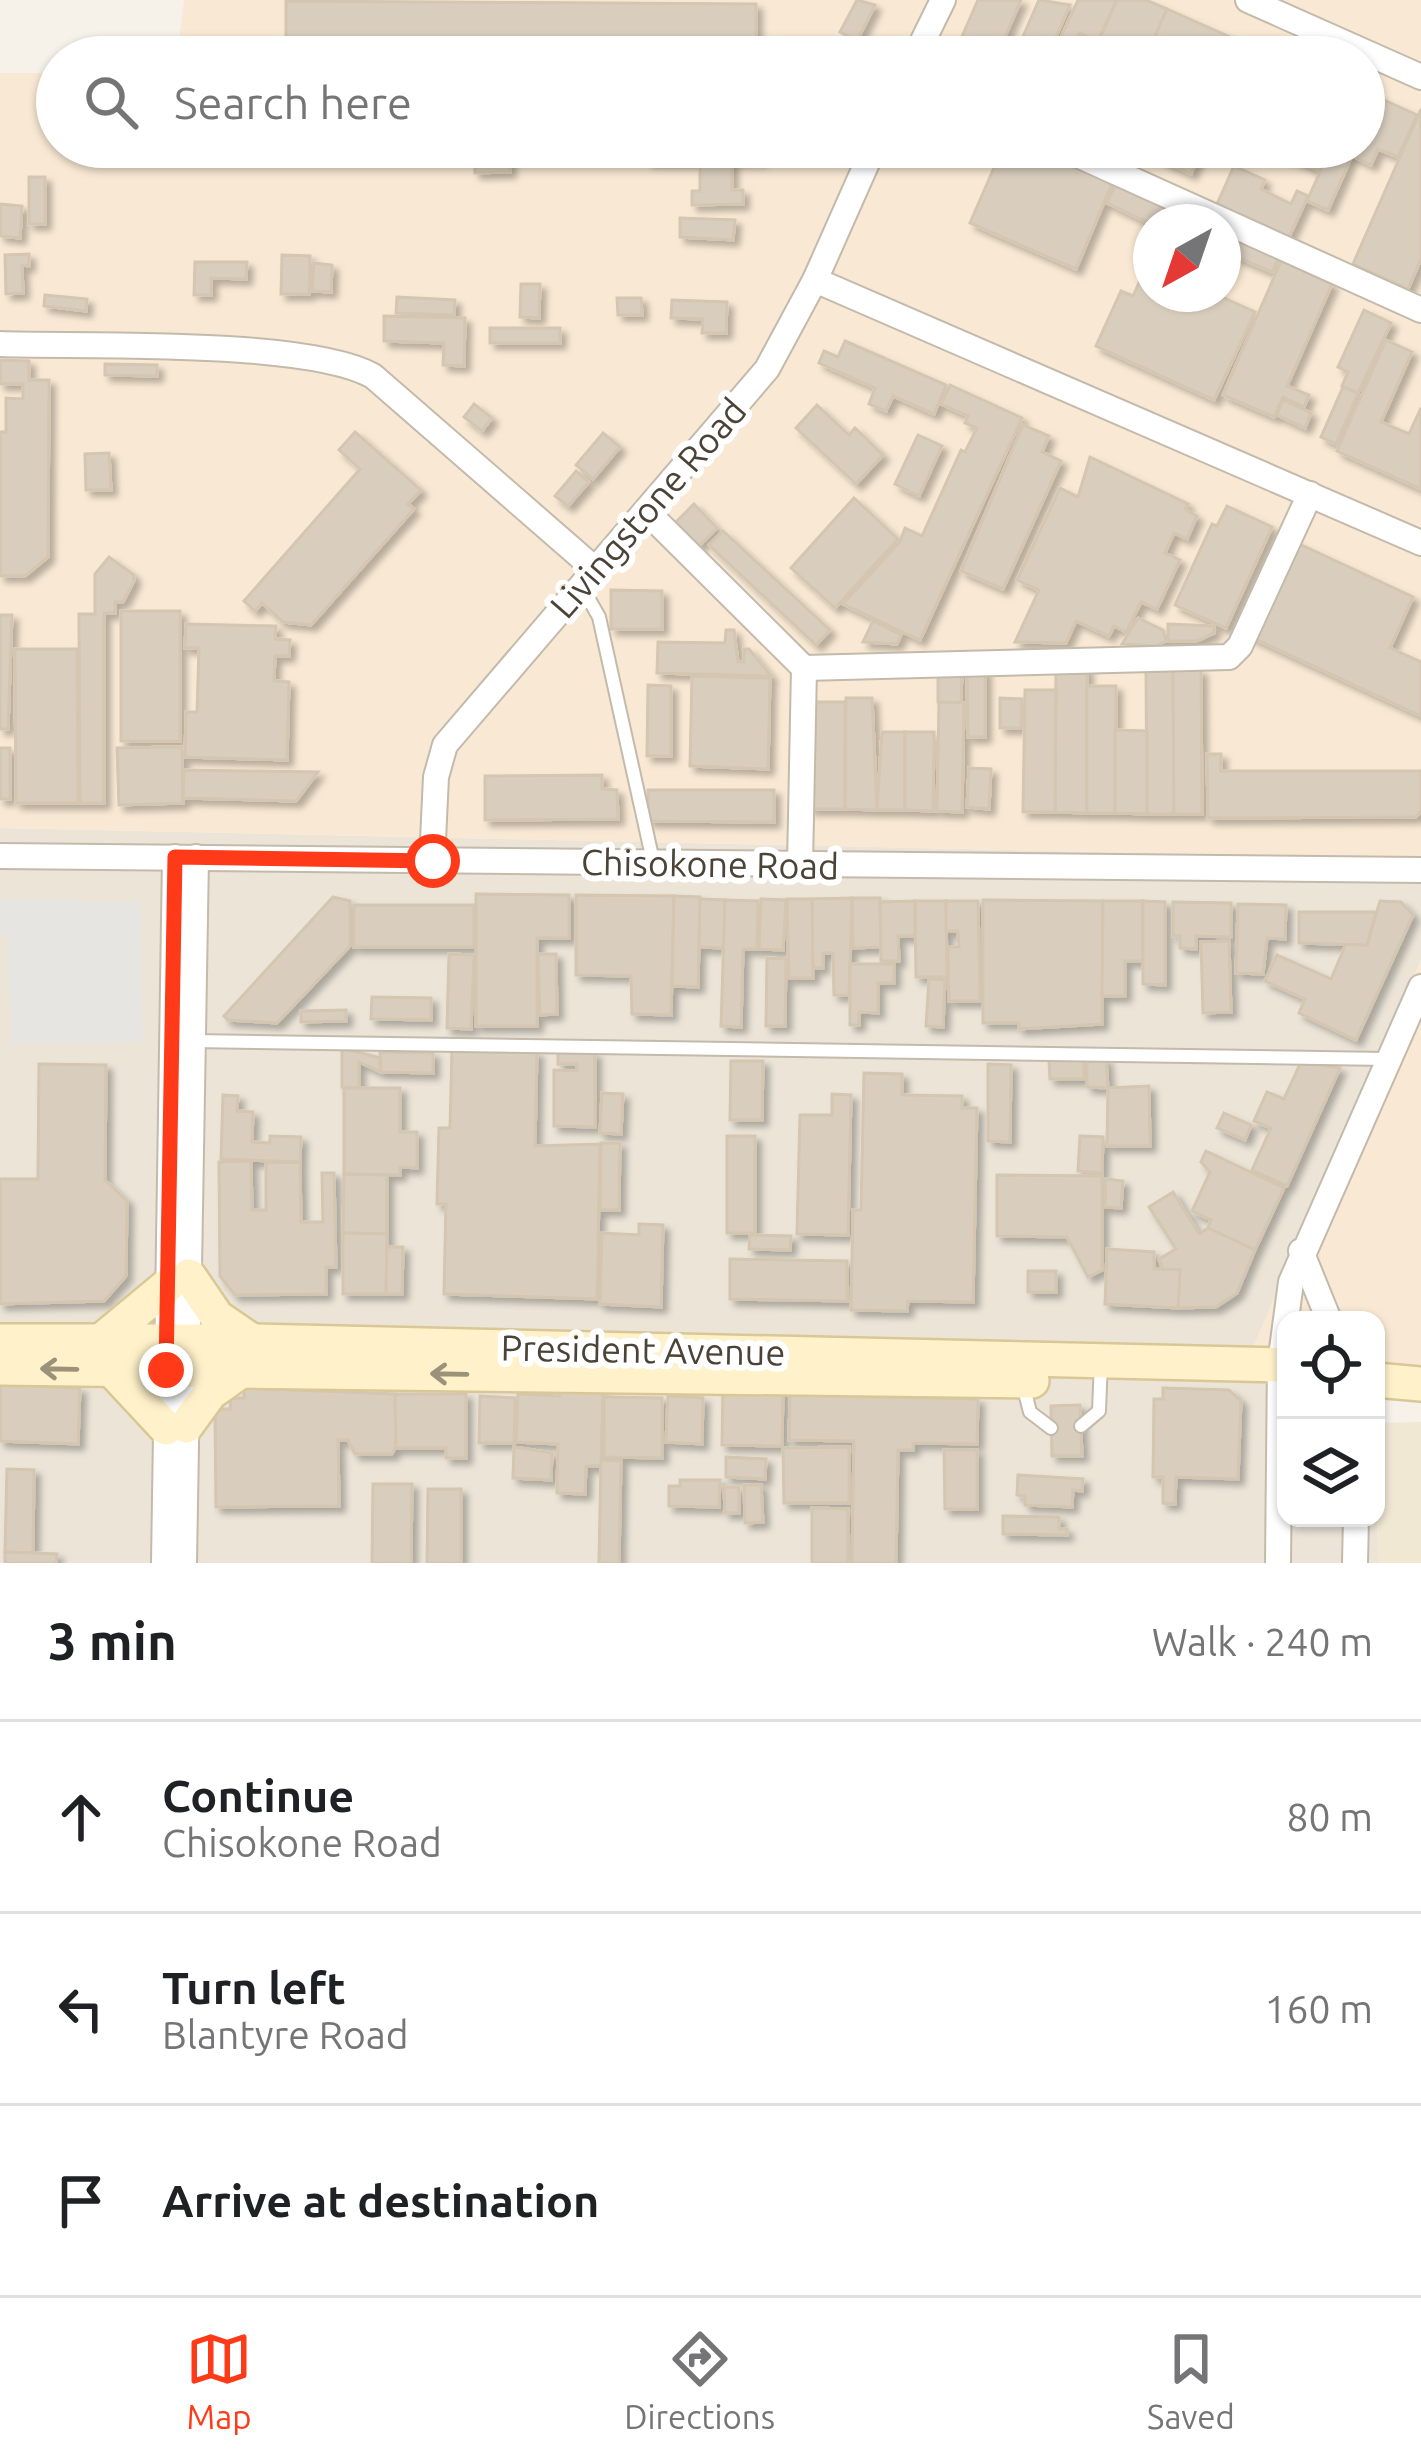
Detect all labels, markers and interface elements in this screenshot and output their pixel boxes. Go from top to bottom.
search box [36,36,1385,168]
icon: search [78,69,144,135]
text: Search here [174,77,412,128]
north arrow [1133,204,1241,312]
street label: Livingstone Road [541,390,754,626]
route start [406,834,460,888]
street label: Chisokone Road [581,841,839,886]
map controls [1277,1311,1385,1527]
button: locate [1277,1311,1385,1419]
street label: President Avenue [500,1327,786,1372]
route end [139,1343,193,1397]
one-way arrow [40,1358,79,1380]
one-way arrow [430,1363,469,1385]
button: layers [1277,1419,1385,1527]
text: 3 min [48,1612,177,1670]
text: Walk · 240 m [1152,1620,1373,1663]
text: Continue [162,1770,354,1821]
icon: ahead [48,1784,114,1850]
text: 80 m [1286,1795,1373,1838]
text: Chisokone Road [162,1821,442,1864]
text: Turn left [162,1962,346,2013]
icon: left [48,1976,114,2042]
text: 160 m [1264,1987,1373,2030]
text: Blantyre Road [162,2013,409,2056]
icon: arrive [48,2168,114,2234]
text: Arrive at destination [162,2175,599,2226]
tab: Map [186,2326,252,2435]
tab: Directions [624,2326,775,2435]
tab: Saved [1147,2326,1235,2435]

